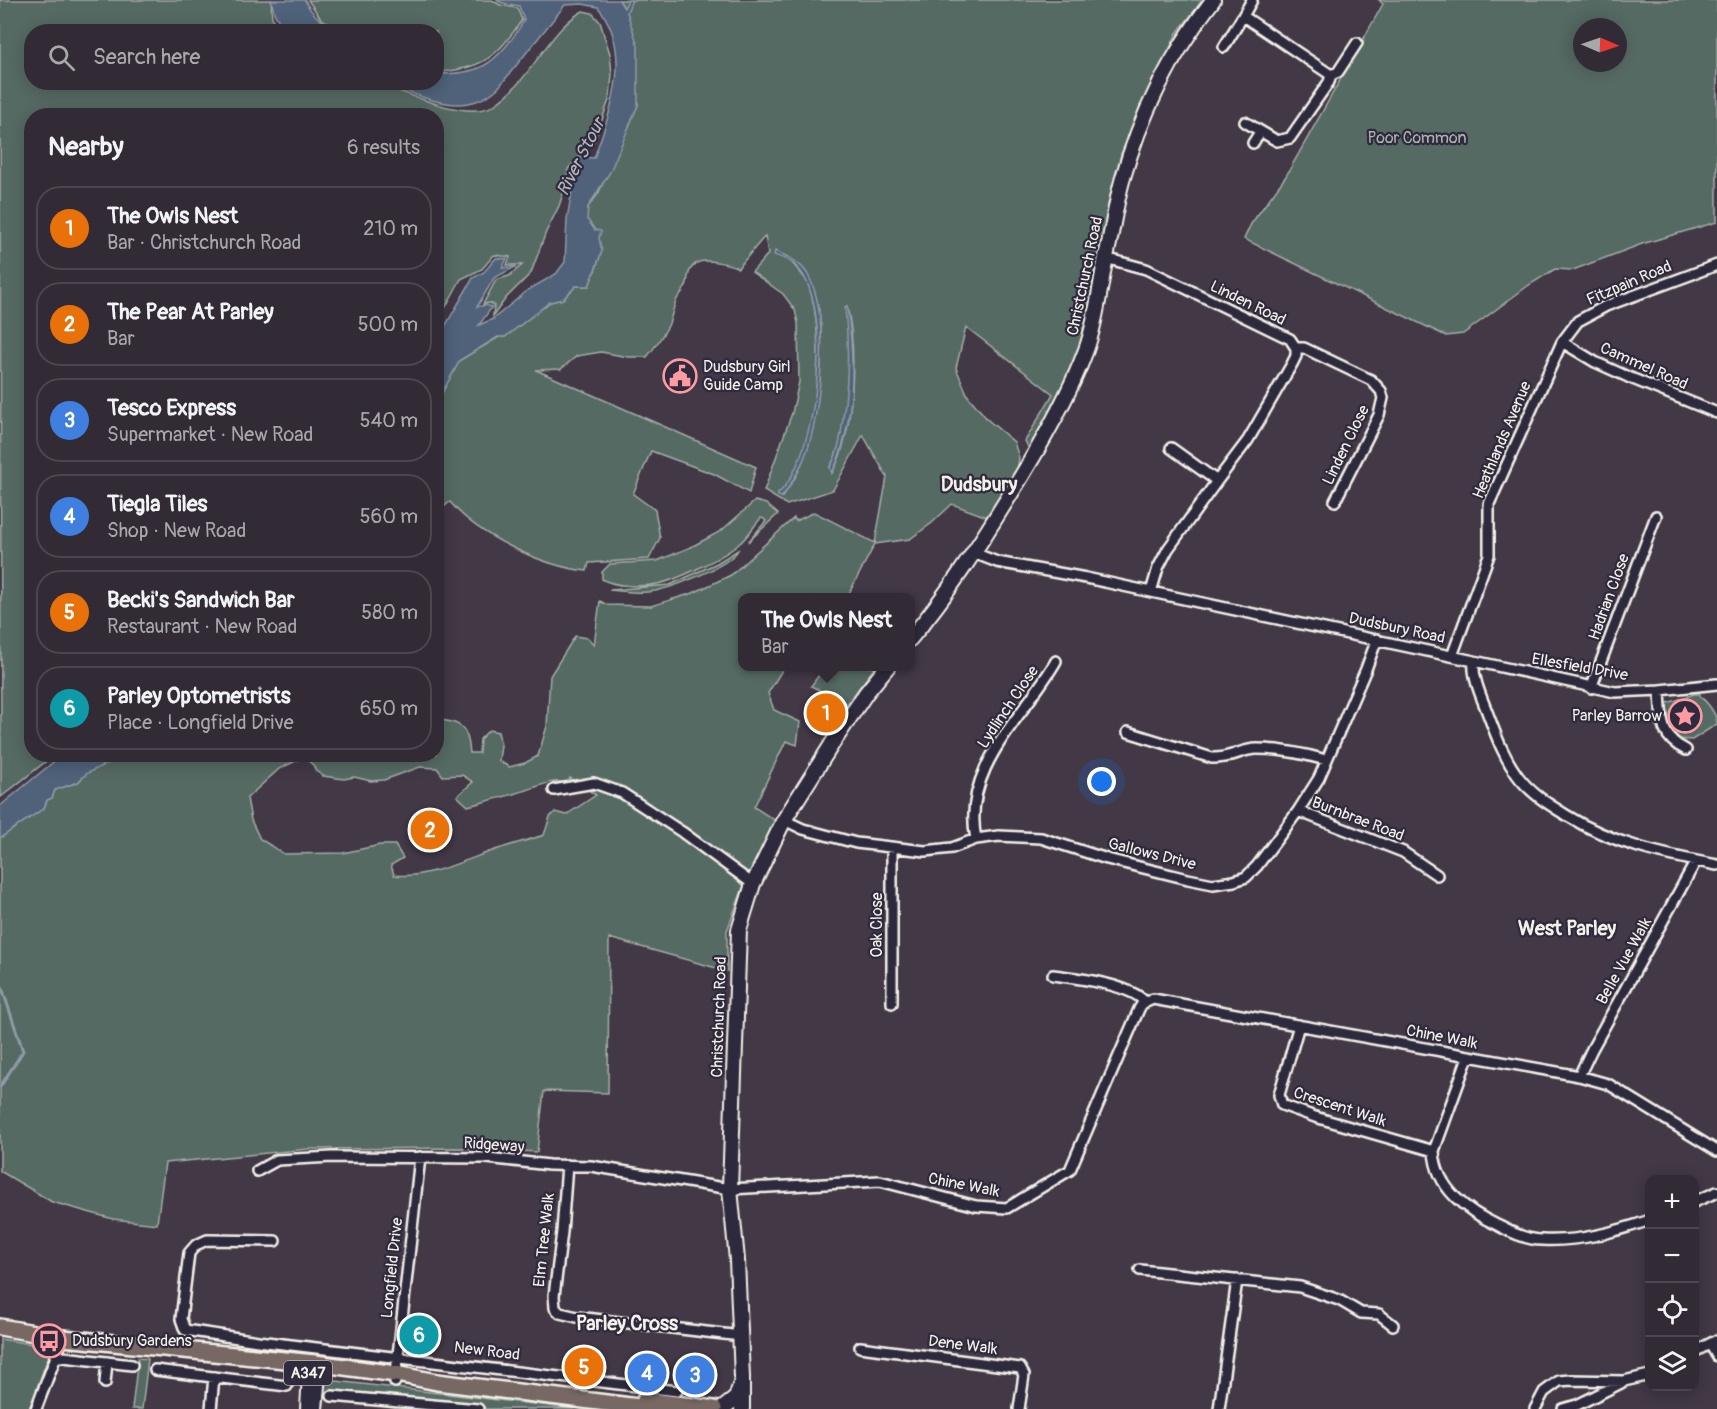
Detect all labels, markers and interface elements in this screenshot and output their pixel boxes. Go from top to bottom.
north arrow [1573,18,1627,72]
search box [24,24,444,90]
icon: search [45,41,78,74]
text: Search here [93,43,200,71]
water label: River Stour [552,112,612,200]
park label: Poor Common [1367,128,1467,148]
text: Nearby [48,131,124,163]
text: 6 results [347,135,420,160]
text: The Owls Nest [107,202,238,230]
street label: Christchurch Road [1063,215,1107,337]
text: 1 [66,216,73,241]
text: 210 m [363,216,418,241]
text: Bar · Christchurch Road [107,230,301,255]
street label: Fitzpain Road [1583,256,1675,310]
street label: Linden Road [1207,276,1289,330]
text: The Pear At Parley [107,298,274,326]
text: 2 [64,312,75,337]
text: 500 m [358,312,418,337]
text: Bar [107,326,135,351]
street label: Cammel Road [1597,338,1691,394]
place label: Dudsbury Girl Guide Camp [703,357,791,395]
public building icon: Dudsbury Girl Guide Camp [662,358,698,394]
street label: Heathlands Avenue [1468,378,1536,502]
text: Tesco Express [107,394,236,422]
street label: Linden Close [1318,402,1374,488]
text: 3 [64,408,75,433]
text: 540 m [360,408,418,433]
text: Supermarket · New Road [107,422,313,447]
district label: Dudsbury [941,472,1018,497]
text: Tiegla Tiles [107,490,207,518]
text: 4 [64,504,75,529]
text: 560 m [360,504,418,529]
text: Shop · New Road [107,518,246,543]
street label: Hadrian Close [1584,551,1634,643]
text: Becki's Sandwich Bar [107,586,295,614]
popup [738,593,915,671]
text: 5 [64,600,75,625]
text: 580 m [361,600,418,625]
text: The Owls Nest [761,606,892,634]
street label: Dudsbury Road [1347,608,1447,648]
text: Restaurant · New Road [107,614,297,639]
text: Bar [761,634,789,659]
street label: Ellesfield Drive [1530,649,1630,685]
street label: Lydlinch Close [973,662,1043,752]
text: Parley Optometrists [107,682,291,710]
pin: 1 [806,690,846,736]
text: 6 [64,696,75,721]
text: 650 m [360,696,418,721]
place icon: Parley Barrow [1667,698,1703,734]
place label: Parley Barrow [1572,706,1662,726]
text: Place · Longfield Drive [107,710,294,735]
your location [1087,767,1116,796]
street label: Burnbrae Road [1309,792,1407,846]
pin: 2 [410,808,450,852]
street label: Gallows Drive [1106,833,1198,875]
street label: Oak Close [867,892,887,958]
street label: Belle Vue Walk [1592,914,1656,1008]
district label: West Parley [1518,916,1617,941]
street label: Christchurch Road [707,956,731,1078]
street label: Chine Walk [1405,1020,1480,1054]
street label: Crescent Walk [1291,1083,1389,1132]
street label: Ridgeway [463,1133,525,1157]
street label: Chine Walk [927,1168,1002,1202]
map controls [1645,1175,1699,1391]
button: + [1645,1175,1699,1229]
street label: Elm Tree Walk [529,1192,559,1288]
street label: Longfield Drive [377,1217,407,1319]
button: − [1645,1229,1699,1283]
button: locate [1645,1283,1699,1337]
district label: Parley Cross [576,1311,678,1336]
pin: 6 [400,1312,438,1358]
bus stop icon: Dudsbury Gardens [31,1323,67,1359]
place label: Dudsbury Gardens [72,1331,192,1351]
street label: Dene Walk [927,1331,999,1359]
street label: New Road [453,1337,521,1365]
button: layers [1645,1337,1699,1391]
pin: 5 [564,1344,604,1390]
pin: 4 [628,1350,666,1396]
pin: 3 [676,1352,714,1398]
road number: A347 [284,1361,332,1385]

